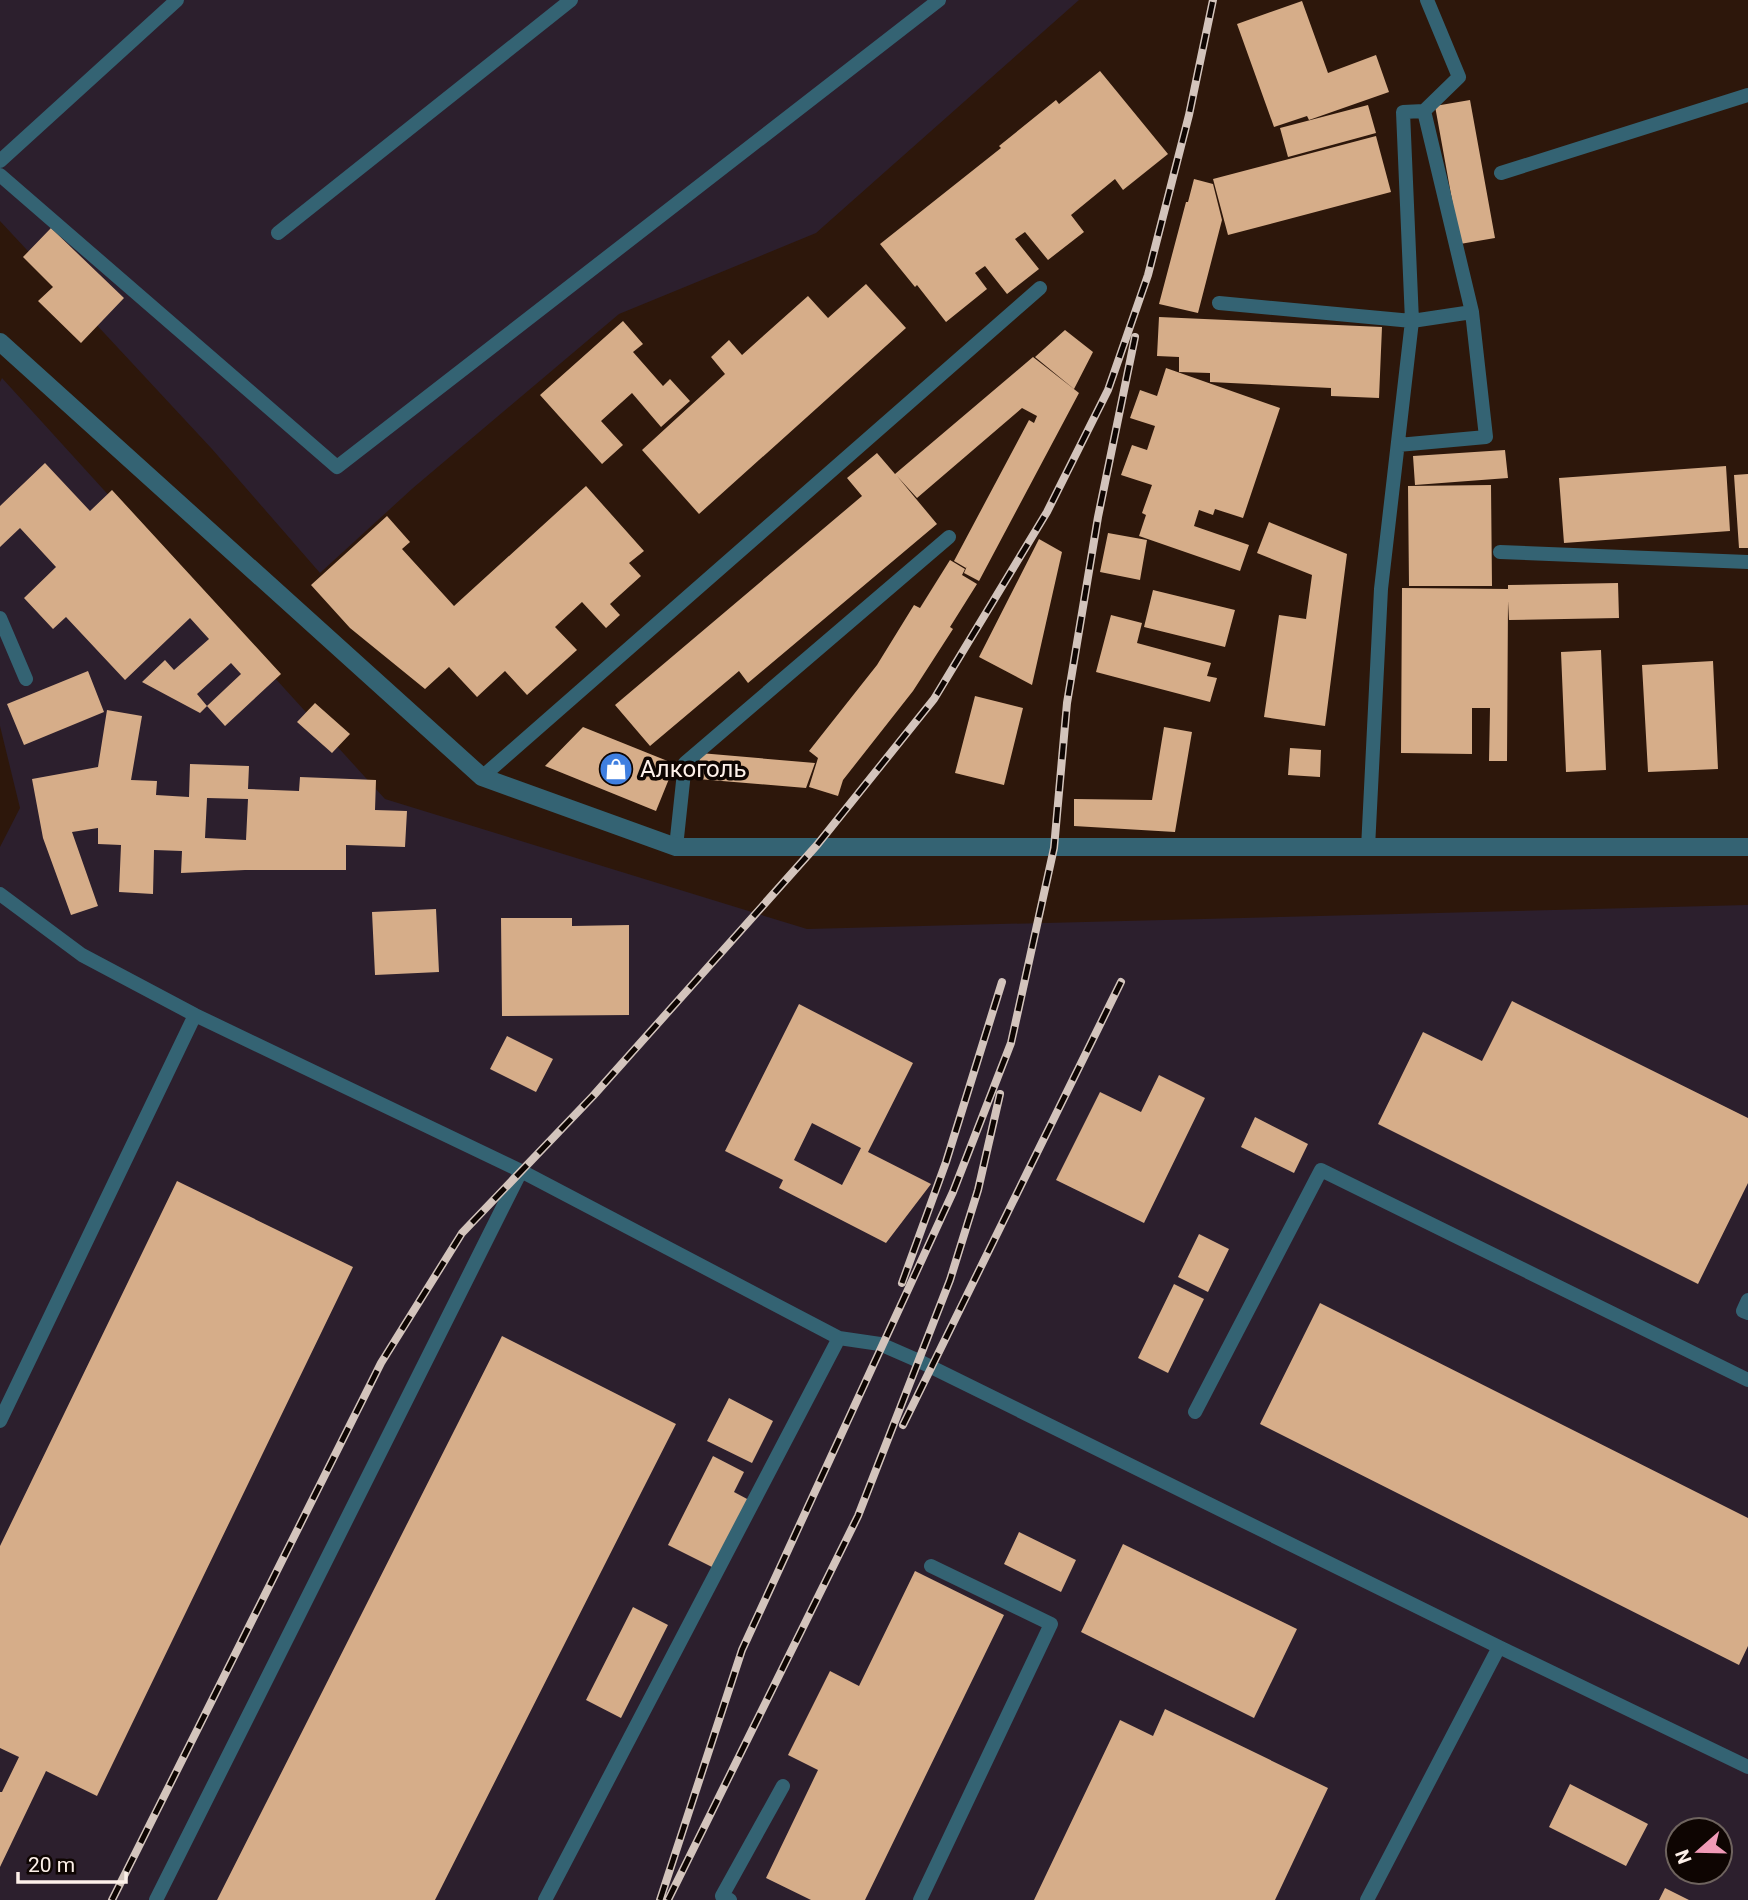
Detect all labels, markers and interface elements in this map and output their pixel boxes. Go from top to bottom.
shop icon: Алкоголь [597,750,635,788]
place label: Алкоголь [640,755,746,783]
north arrow [1664,1816,1734,1886]
scale bar [18,1840,126,1884]
text: N [1670,1846,1697,1867]
text: 20 m [28,1853,75,1877]

